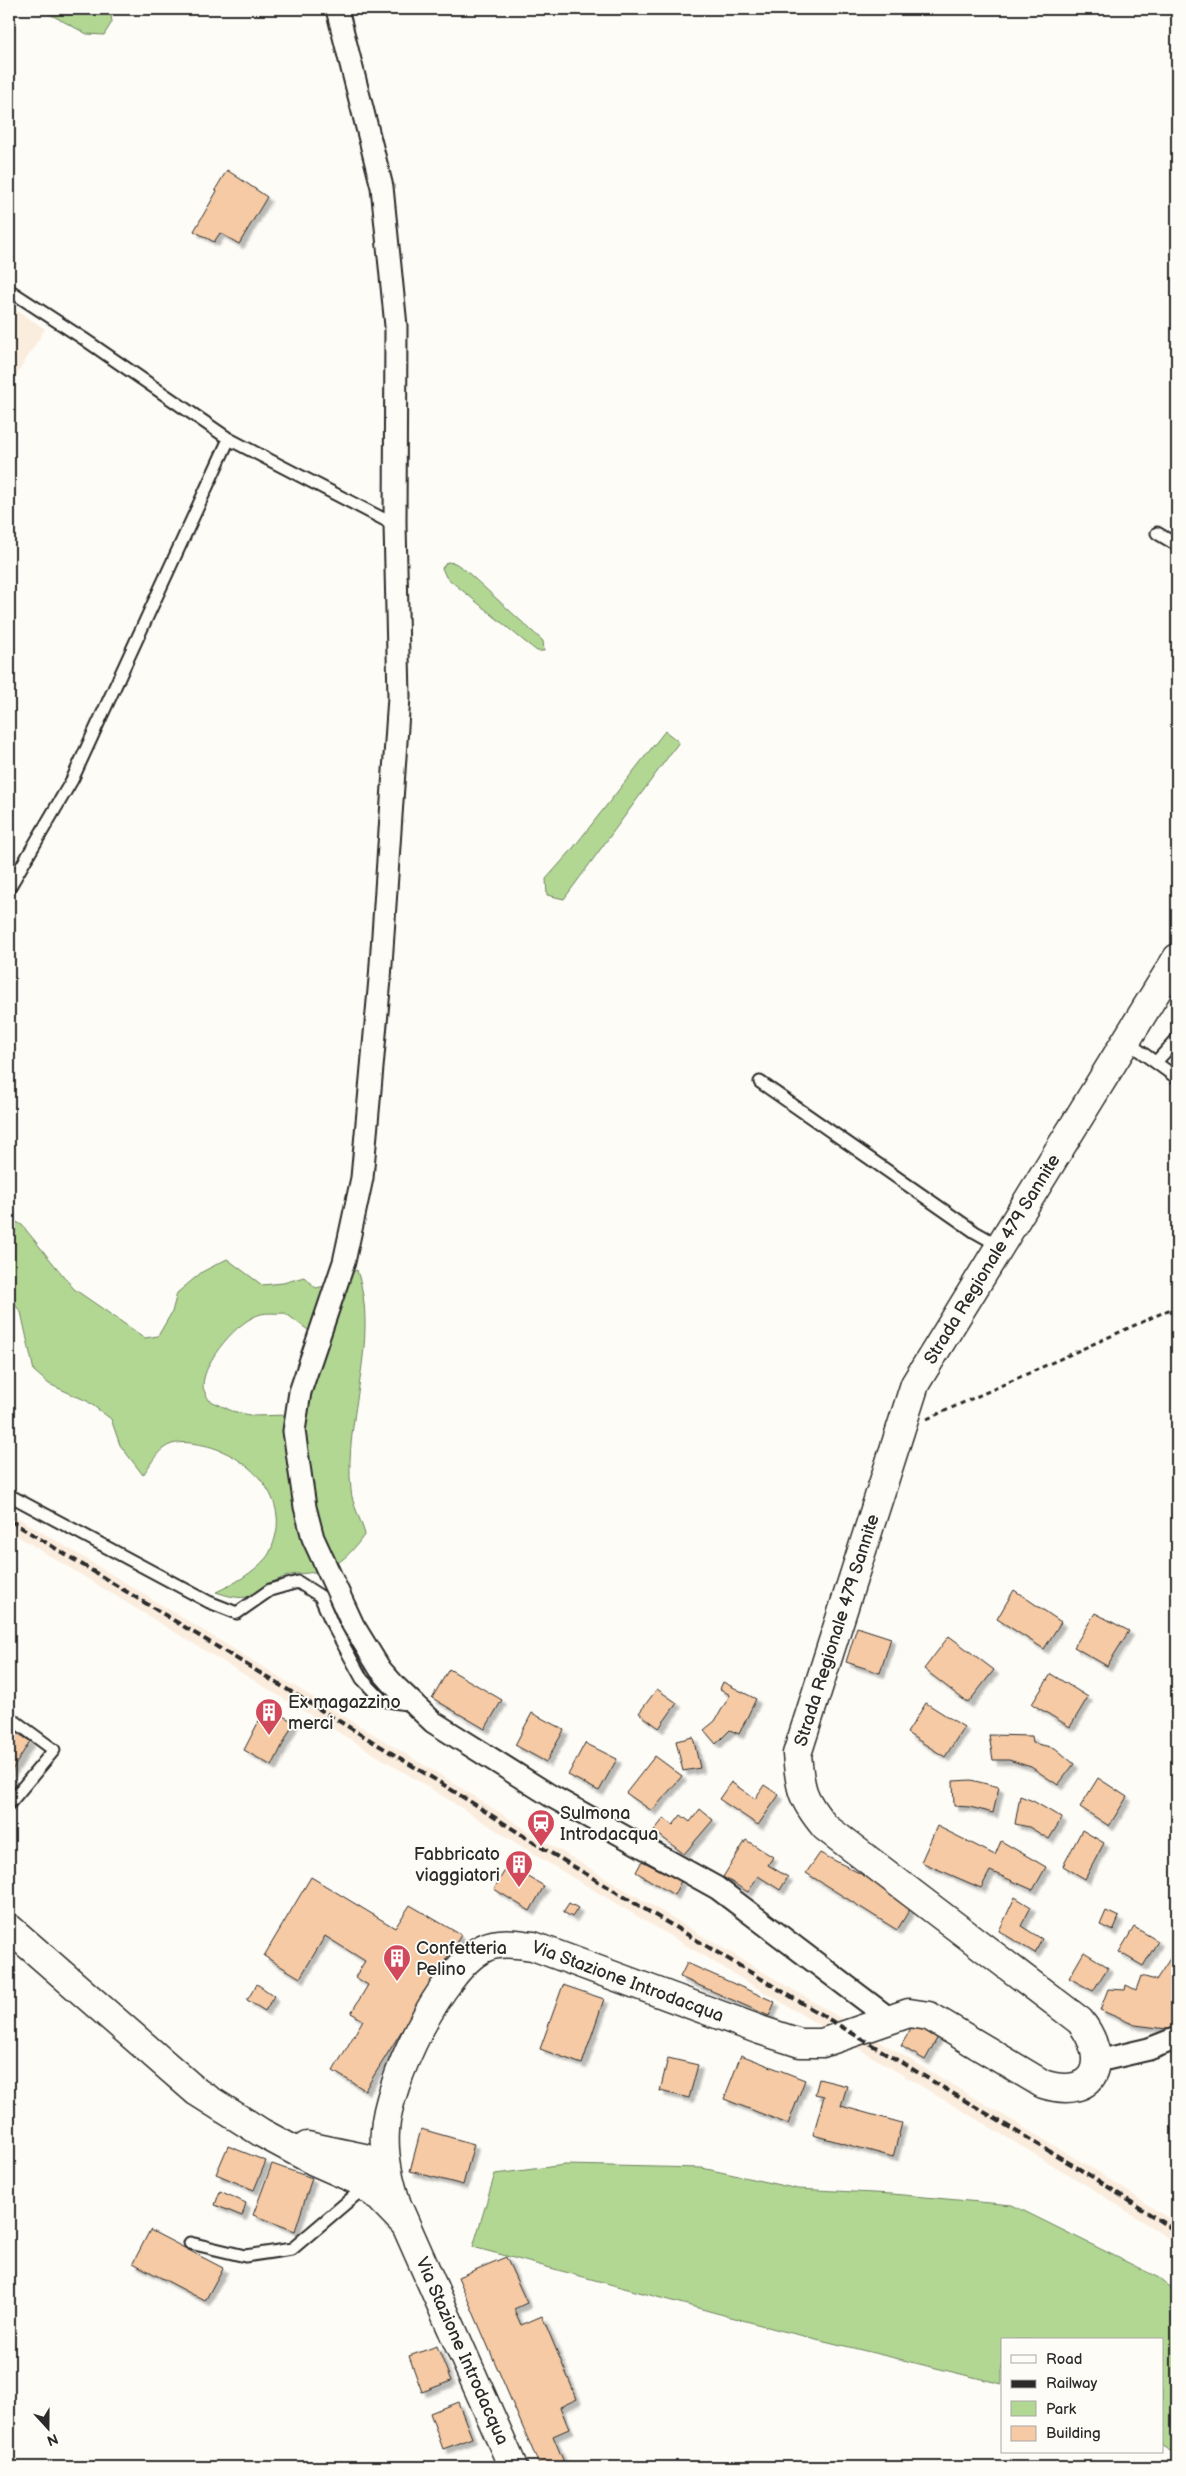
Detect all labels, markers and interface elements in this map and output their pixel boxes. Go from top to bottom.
street label: Strada Regionale 479 Sannite [919,1150,1064,1368]
street label: Strada Regionale 479 Sannite [790,1511,883,1749]
place label: Ex magazzino merci [288,1692,401,1734]
building icon: Ex magazzino merci [254,1697,284,1736]
place label: Sulmona Introdacqua [560,1803,658,1845]
station icon: Sulmona Introdacqua [526,1808,556,1847]
place label: Fabbricato viaggiatori [414,1844,500,1886]
building icon: Fabbricato viaggiatori [504,1849,534,1888]
street label: Via Stazione Introdacqua [529,1936,727,2026]
place label: Confetteria Pelino [416,1938,507,1980]
building icon: Confetteria Pelino [382,1943,412,1982]
street label: Via Stazione Introdacqua [411,2254,513,2448]
legend [1001,2338,1164,2454]
text: Road [1046,2350,1082,2369]
text: Railway [1046,2374,1097,2393]
text: Park [1046,2400,1077,2419]
north arrow [22,2404,72,2454]
text: Building [1046,2424,1101,2443]
text: N [45,2430,60,2449]

